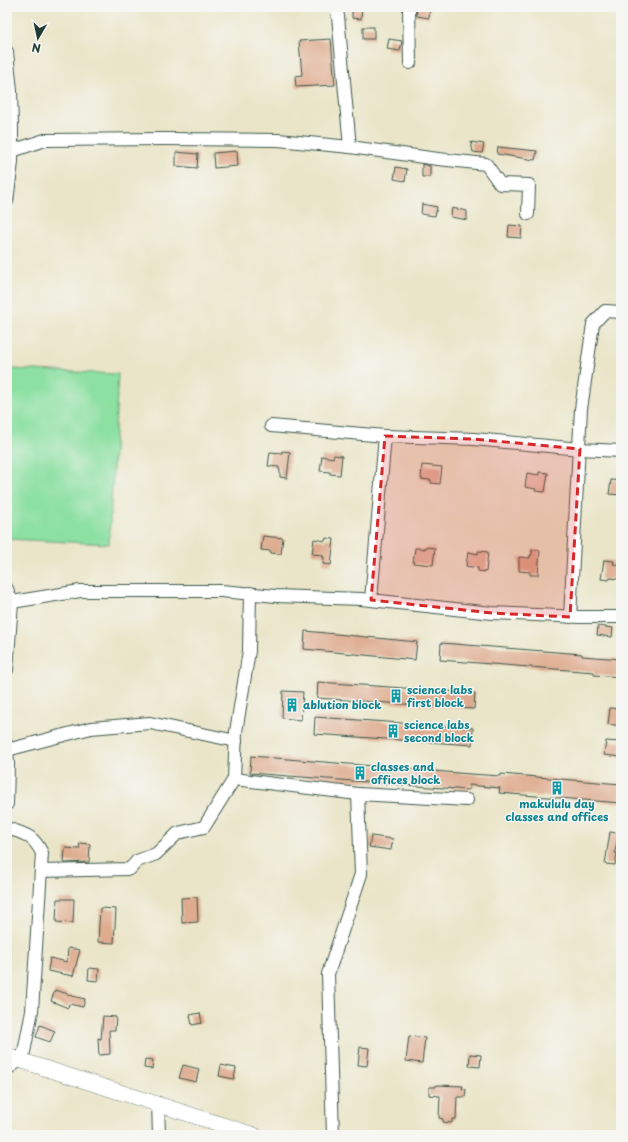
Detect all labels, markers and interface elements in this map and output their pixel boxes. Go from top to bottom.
north arrow [18,18,58,58]
text: N [30,39,42,57]
place label: science labs first block [407,681,472,711]
building icon: science labs first block [388,688,404,704]
place label: ablution block [303,696,382,713]
building icon: ablution block [284,697,300,713]
place label: science labs second block [404,716,475,746]
building icon: science labs second block [385,723,401,739]
place label: classes and offices block [371,758,441,788]
building icon: classes and offices block [352,765,368,781]
building icon: makululu day classes and offices [549,780,565,796]
place label: makululu day classes and offices [505,795,609,825]

